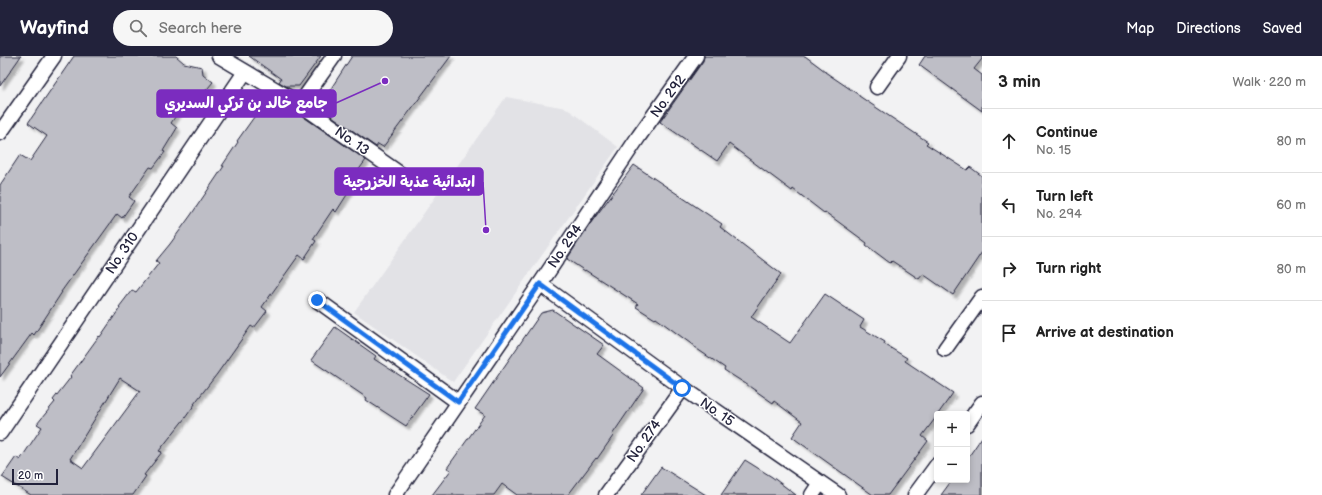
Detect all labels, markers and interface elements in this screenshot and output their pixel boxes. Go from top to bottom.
search box [113,10,393,46]
text: Wayfind [20,17,89,40]
icon: search [127,17,149,39]
text: Search here [159,19,242,38]
text: Map [1126,20,1154,37]
text: Directions [1176,20,1241,37]
text: Saved [1263,20,1302,37]
street label: No. 292 [647,71,690,121]
text: 3 min [998,72,1041,92]
text: Walk · 220 m [1233,74,1306,90]
callout: جامع خالد بن تركي السديري [157,90,336,117]
text: جامع خالد بن تركي السديري [164,94,328,117]
street label: No. 13 [331,123,373,159]
text: Continue [1036,123,1098,142]
icon: ahead [998,130,1020,152]
text: 80 m [1277,133,1306,149]
text: No. 15 [1036,142,1071,158]
callout: ابتدائية عذبة الخزرجية [335,168,483,195]
text: ابتدائية عذبة الخزرجية [343,173,475,192]
text: Turn left [1036,187,1093,206]
icon: left [998,194,1020,216]
text: 60 m [1276,197,1306,213]
text: No. 294 [1036,206,1082,222]
street label: No. 294 [544,220,586,271]
street label: No. 310 [102,229,142,277]
icon: right [998,258,1020,280]
text: Turn right [1036,259,1101,278]
text: 80 m [1277,261,1306,277]
route end [308,291,326,309]
icon: arrive [998,322,1020,344]
text: Arrive at destination [1036,323,1174,342]
route start [673,379,691,397]
street label: No. 15 [697,394,737,430]
map controls [934,411,970,483]
button: + [934,411,970,447]
street label: No. 274 [623,416,665,466]
button: − [934,447,970,483]
scale bar [12,467,58,486]
text: 20 m [18,469,43,482]

